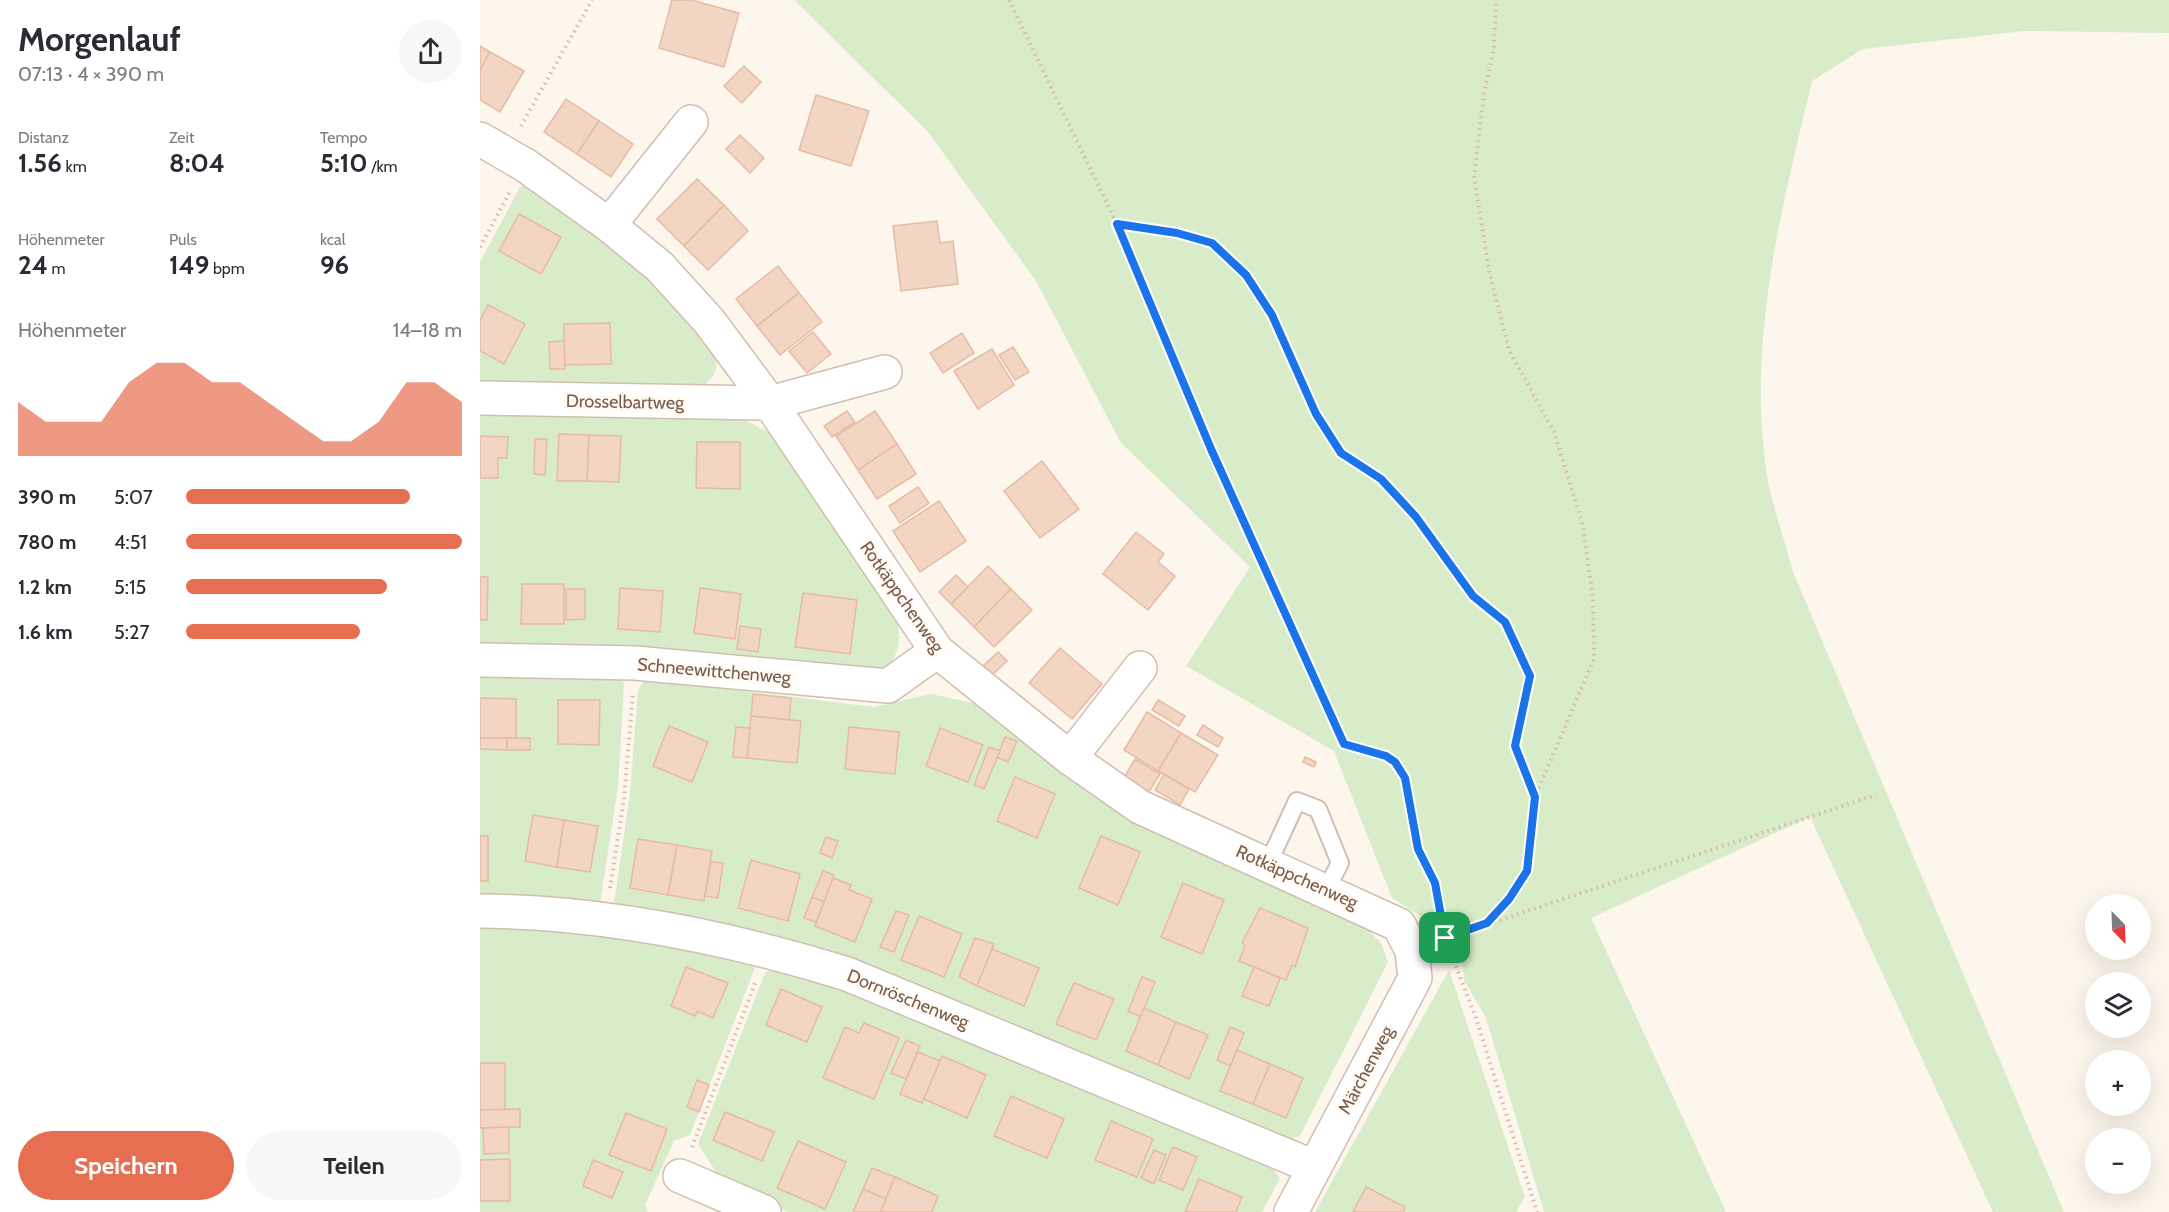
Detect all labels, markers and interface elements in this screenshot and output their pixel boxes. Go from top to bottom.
text: Morgenlauf [18,19,181,59]
button: share [399,20,462,83]
text: 07:13 · 4 × 390 m [18,62,164,86]
text: Distanz [18,128,69,147]
text: Zeit [169,128,194,147]
text: Tempo [320,128,367,147]
text: 1.56 [18,147,62,179]
text: 8:04 [169,147,225,179]
text: 5:10 [320,147,368,179]
text: km [62,157,87,176]
text: /km [368,157,398,176]
text: Höhenmeter [18,230,104,249]
text: Puls [169,230,197,249]
text: kcal [320,230,346,249]
text: 24 [18,249,48,281]
text: 149 [169,249,209,281]
text: 96 [320,249,349,281]
text: m [48,259,66,278]
text: bpm [209,259,245,278]
text: Höhenmeter [18,318,126,342]
text: 14–18 m [393,318,462,342]
street label: Drosselbartweg [566,390,685,414]
text: 390 m [18,485,76,509]
text: 5:07 [114,485,153,509]
text: 780 m [18,530,76,554]
text: 4:51 [114,530,147,554]
street label: Rotkäppchenweg [855,537,949,658]
text: 1.2 km [18,575,72,599]
text: 5:15 [114,575,146,599]
text: 1.6 km [18,620,73,644]
text: 5:27 [114,620,150,644]
street label: Schneewittchenweg [636,653,793,689]
street label: Rotkäppchenweg [1233,840,1362,914]
north arrow [2085,894,2151,960]
map controls [2085,894,2151,1194]
pin [1419,912,1470,963]
icon: arrive [1428,921,1461,954]
street label: Dornröschenweg [844,965,973,1034]
button: layers [2085,972,2151,1038]
street label: Märchenweg [1334,1021,1399,1118]
button: + [2085,1050,2151,1116]
button: − [2085,1128,2151,1194]
button: Speichern [18,1131,234,1200]
button: Teilen [246,1131,462,1200]

